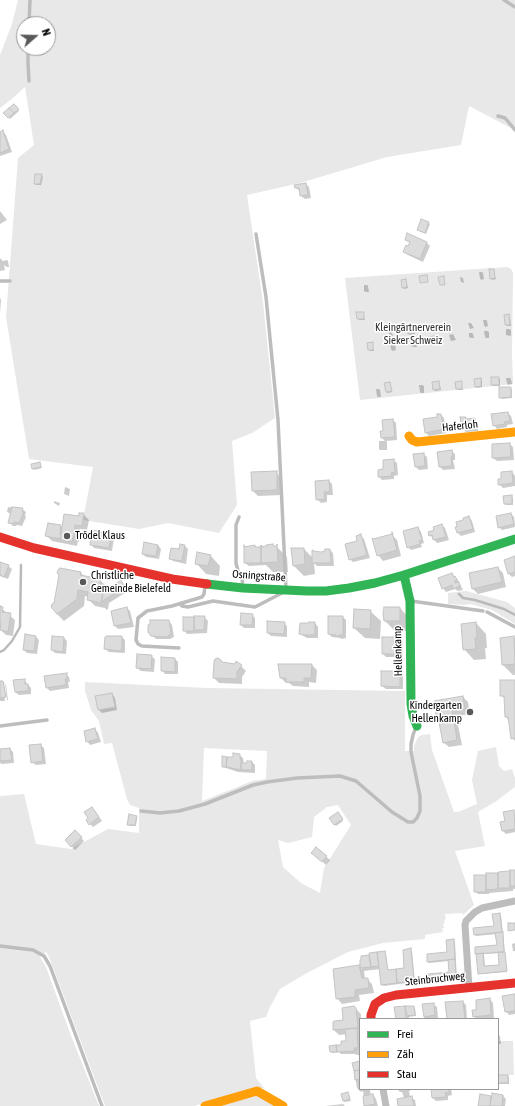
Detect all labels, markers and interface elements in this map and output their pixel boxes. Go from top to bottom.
north arrow [16,16,56,56]
text: N [40,27,53,37]
park label: Kleingärtnerverein Sieker Schweiz [375,321,451,347]
street label: Haferloh [441,418,479,434]
place label: Trödel Klaus [75,529,125,543]
marker: Trödel Klaus [62,531,72,541]
street label: Osningstraße [232,568,286,584]
place label: Christliche Gemeinde Bielefeld [91,569,171,595]
marker: Christliche Gemeinde Bielefeld [78,577,88,587]
street label: Hellenkamp [391,626,405,676]
place label: Kindergarten Hellenkamp [409,699,462,725]
marker: Kindergarten Hellenkamp [465,707,475,717]
street label: Steinbruchweg [405,969,465,989]
legend [359,1018,499,1090]
text: Frei [397,1027,413,1041]
text: Zäh [397,1047,414,1061]
text: Stau [397,1067,417,1081]

